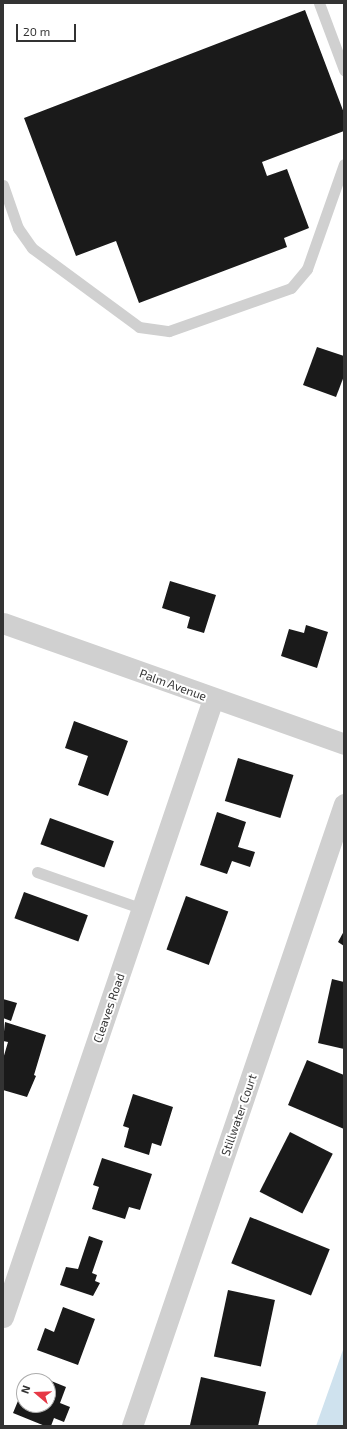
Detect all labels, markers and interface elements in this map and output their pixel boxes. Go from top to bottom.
scale bar [18,16,78,42]
text: 20 m [23,24,50,38]
street label: Palm Avenue [137,666,209,704]
street label: Cleaves Road [90,971,128,1045]
street label: Stillwater Court [218,1072,260,1158]
north arrow [16,1373,56,1413]
text: N [18,1383,33,1395]

